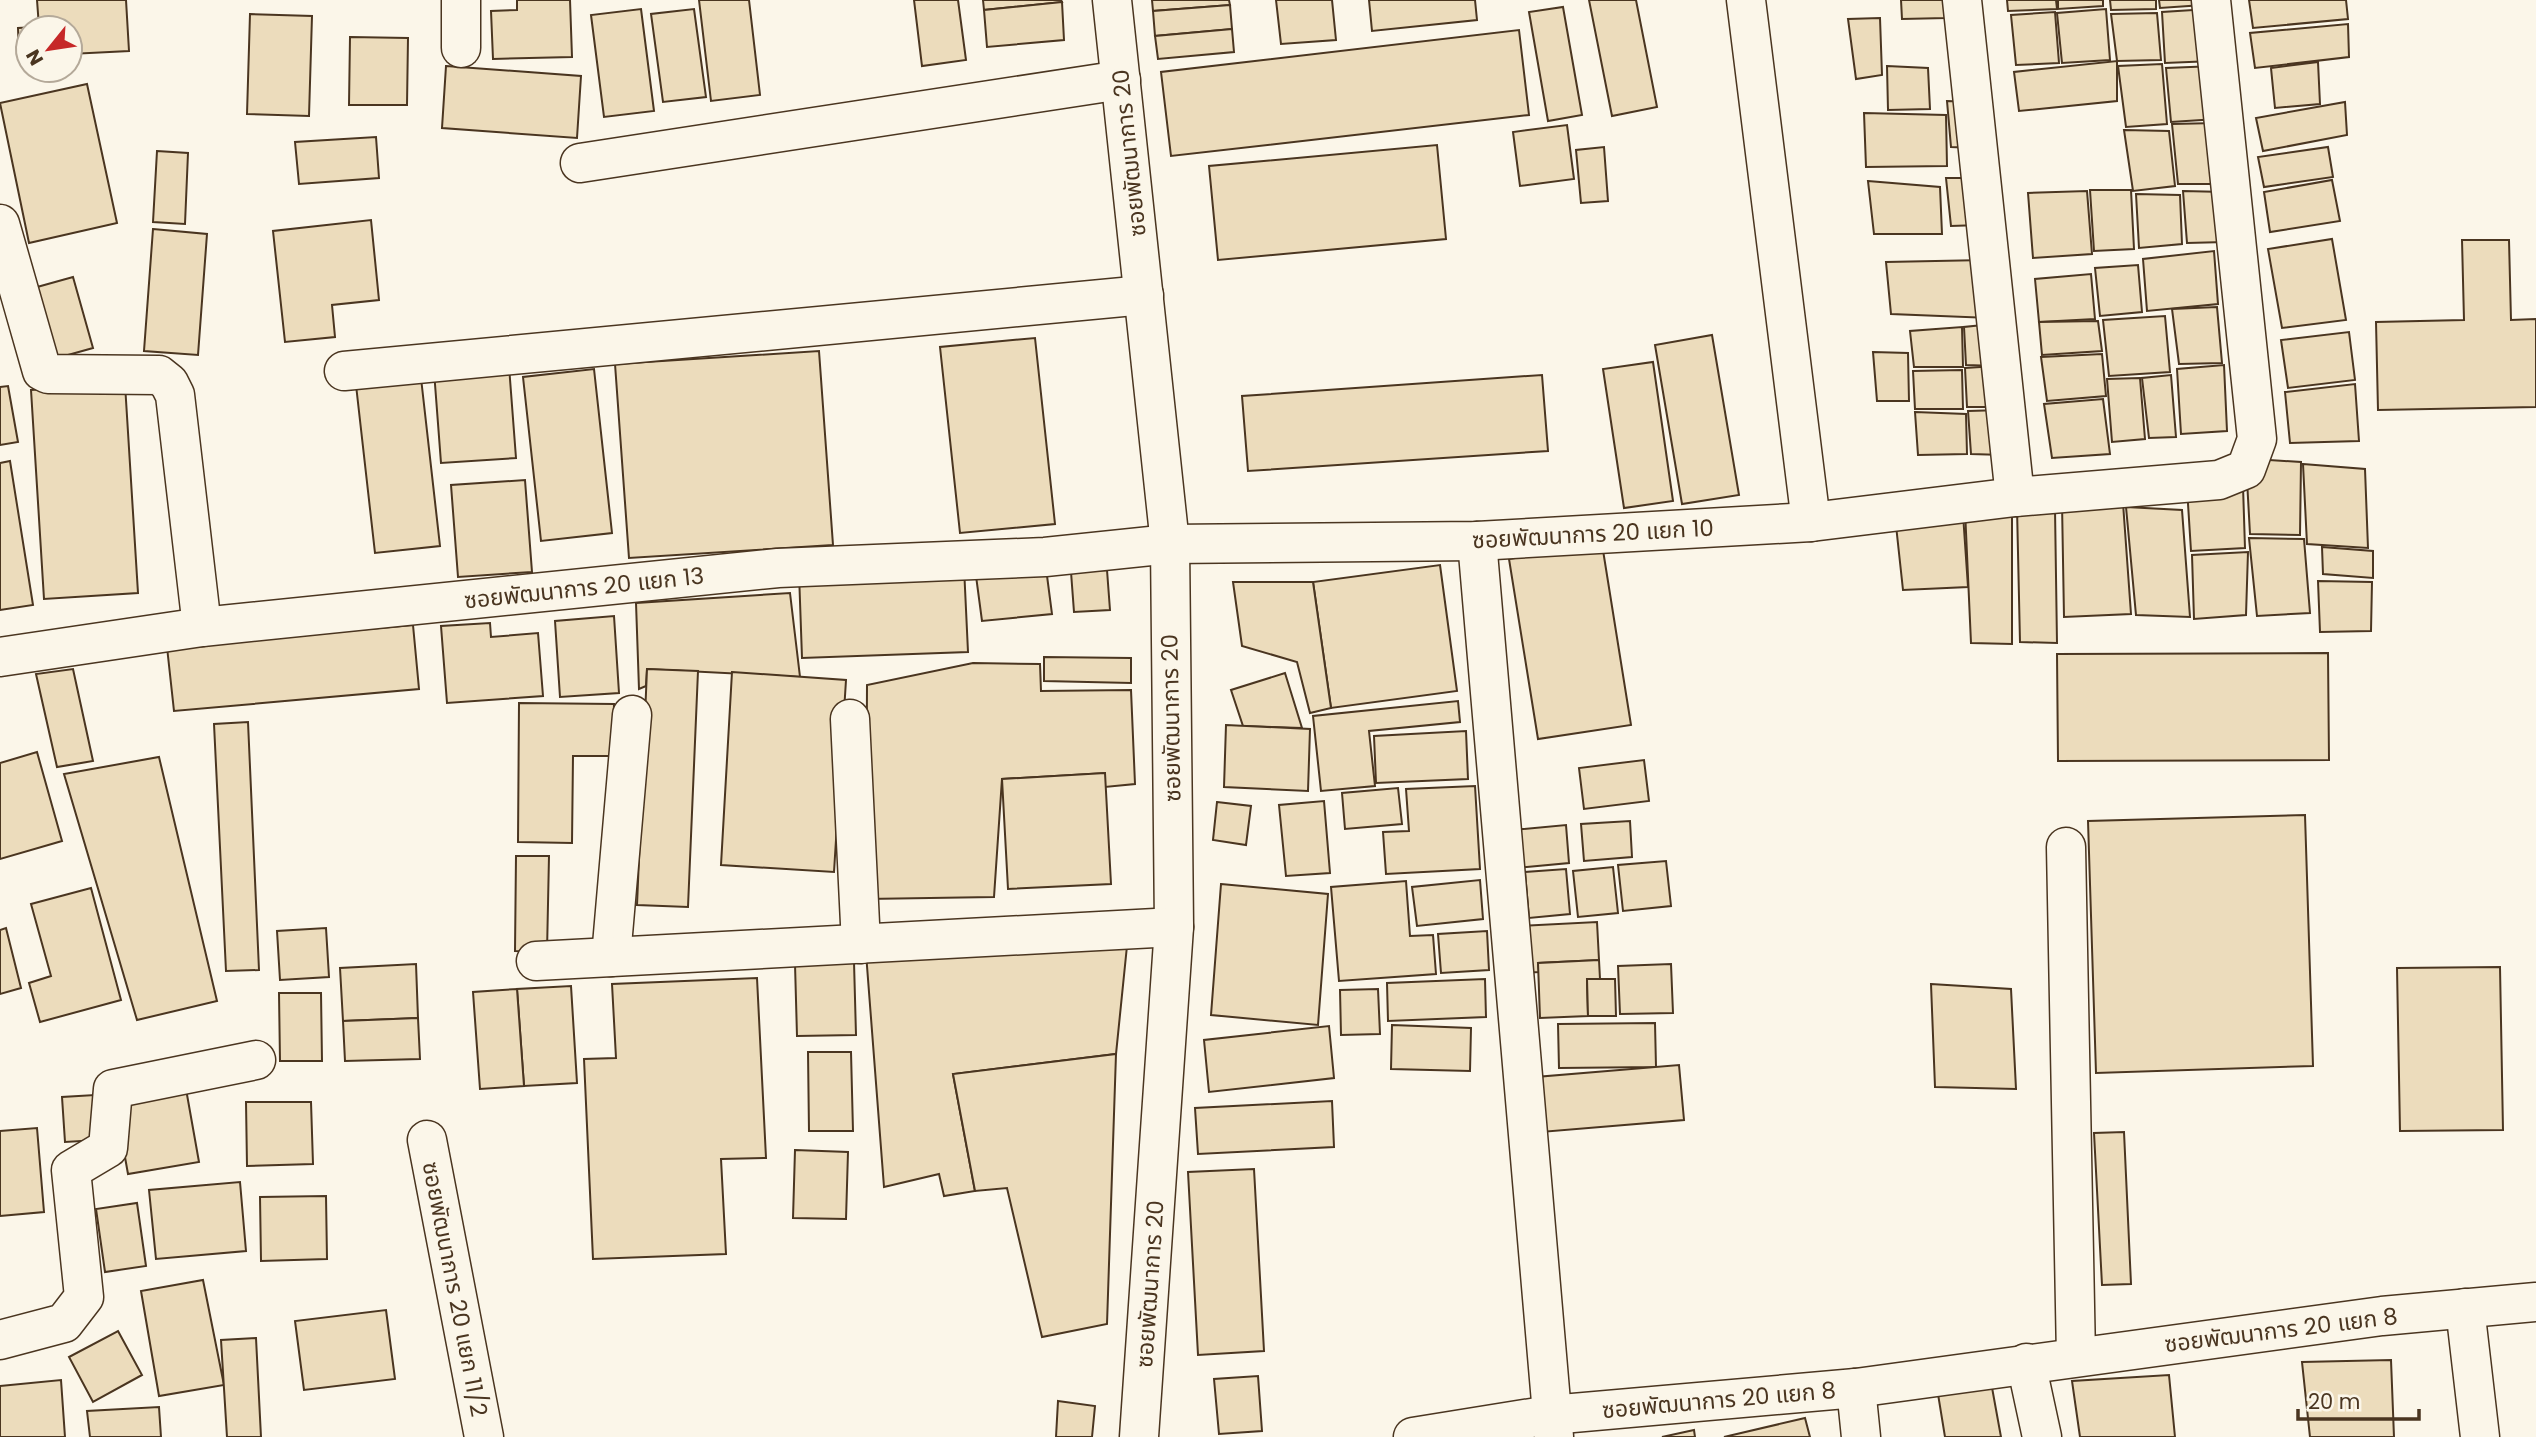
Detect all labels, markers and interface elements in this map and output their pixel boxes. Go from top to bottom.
north arrow [14,14,84,84]
text: N [19,44,50,70]
street label: ซอยพัฒนาการ 20 [1104,68,1154,238]
street label: ซอยพัฒนาการ 20 แยก 10 [1471,512,1715,556]
street label: ซอยพัฒนาการ 20 แยก 13 [462,559,706,617]
street label: ซอยพัฒนาการ 20 [1154,634,1188,802]
street label: ซอยพัฒนาการ 20 แยก 11/2 [415,1159,495,1419]
street label: ซอยพัฒนาการ 20 [1128,1199,1172,1369]
street label: ซอยพัฒนาการ 20 แยก 8 [2163,1300,2399,1360]
street label: ซอยพัฒนาการ 20 แยก 8 [1601,1374,1837,1426]
scale bar [2298,1378,2419,1422]
text: 20 m [2308,1387,2361,1416]

